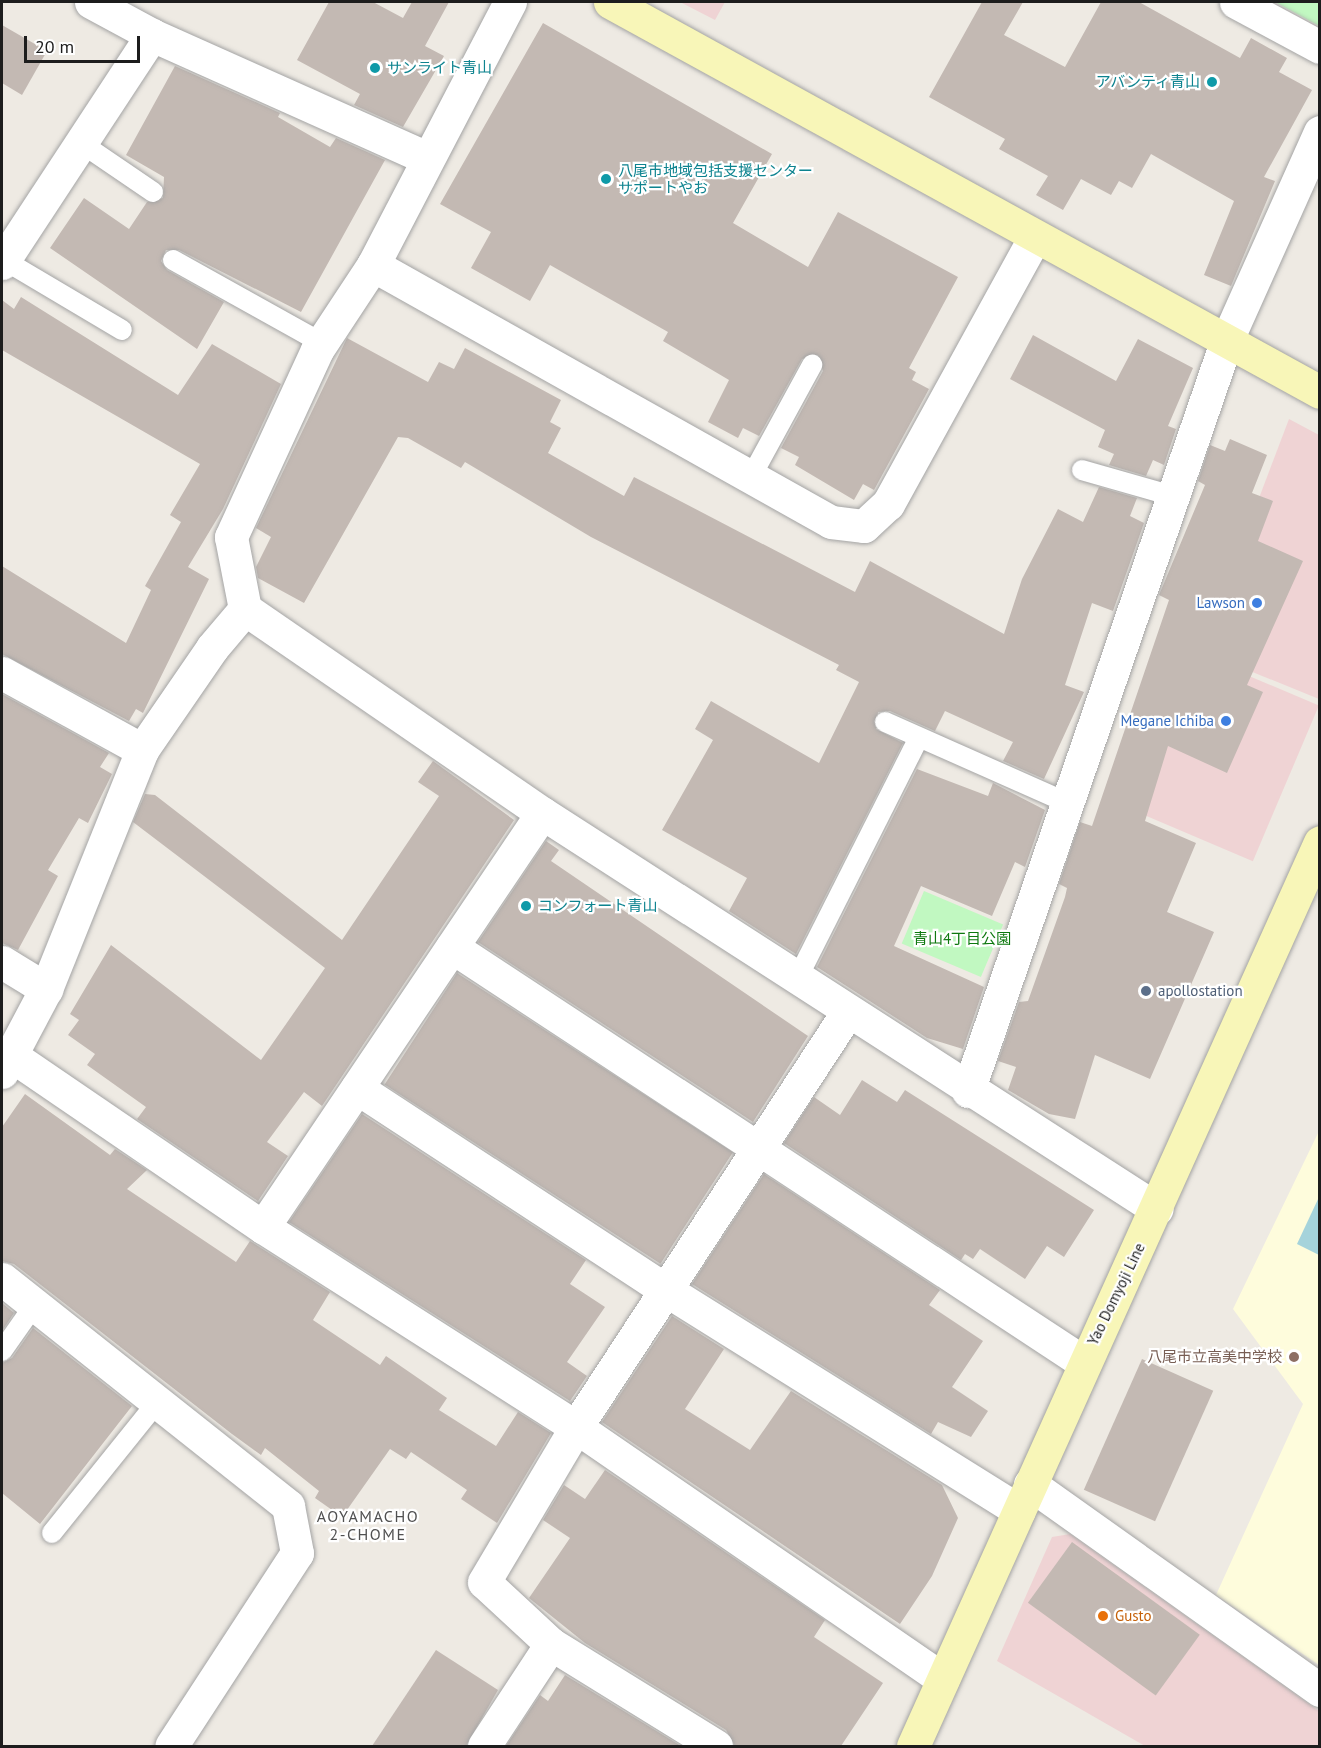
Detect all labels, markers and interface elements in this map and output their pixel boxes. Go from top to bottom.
scale bar [27,24,142,62]
text: 20 m [35,35,74,58]
place label: サンライト青山 [387,59,492,77]
marker: サンライト青山 [368,61,382,75]
place label: アバンティ青山 [1095,73,1200,91]
marker: アバンティ青山 [1205,75,1219,89]
place label: 八尾市地域包括支援センター サポートやお [618,161,813,196]
marker: 八尾市地域包括支援センター サポートやお [599,172,613,186]
place label: Lawson [1197,594,1245,612]
marker: Lawson [1250,596,1264,610]
place label: Megane Ichiba [1120,712,1214,730]
marker: Megane Ichiba [1219,714,1233,728]
place label: コンフォート青山 [538,897,658,915]
marker: コンフォート青山 [519,899,533,913]
park label: 青山4丁目公園 [913,930,1011,948]
place label: apollostation [1158,982,1243,1000]
marker: apollostation [1139,984,1153,998]
street label: Yao Domyoji Line [1084,1240,1148,1348]
place label: 八尾市立高美中学校 [1147,1348,1282,1366]
marker: 八尾市立高美中学校 [1287,1350,1301,1364]
district label: AOYAMACHO 2-CHOME [317,1506,419,1544]
place label: Gusto [1115,1607,1152,1625]
marker: Gusto [1096,1609,1110,1623]

